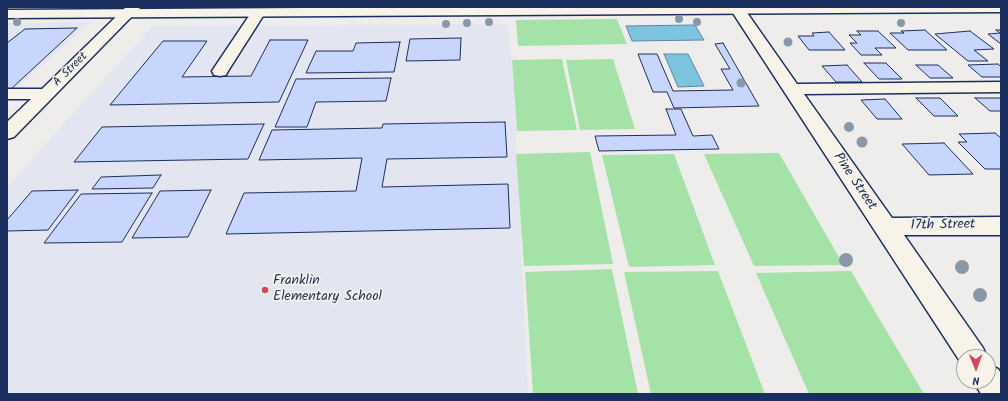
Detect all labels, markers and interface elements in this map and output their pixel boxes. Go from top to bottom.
street label: A Street [51,50,91,90]
street label: Pine Street [829,150,879,214]
street label: 17th Street [910,217,976,235]
place label: Franklin Elementary School [273,274,382,306]
marker: Franklin Elementary School [260,285,270,295]
north arrow [956,349,996,389]
text: N [973,371,980,389]

